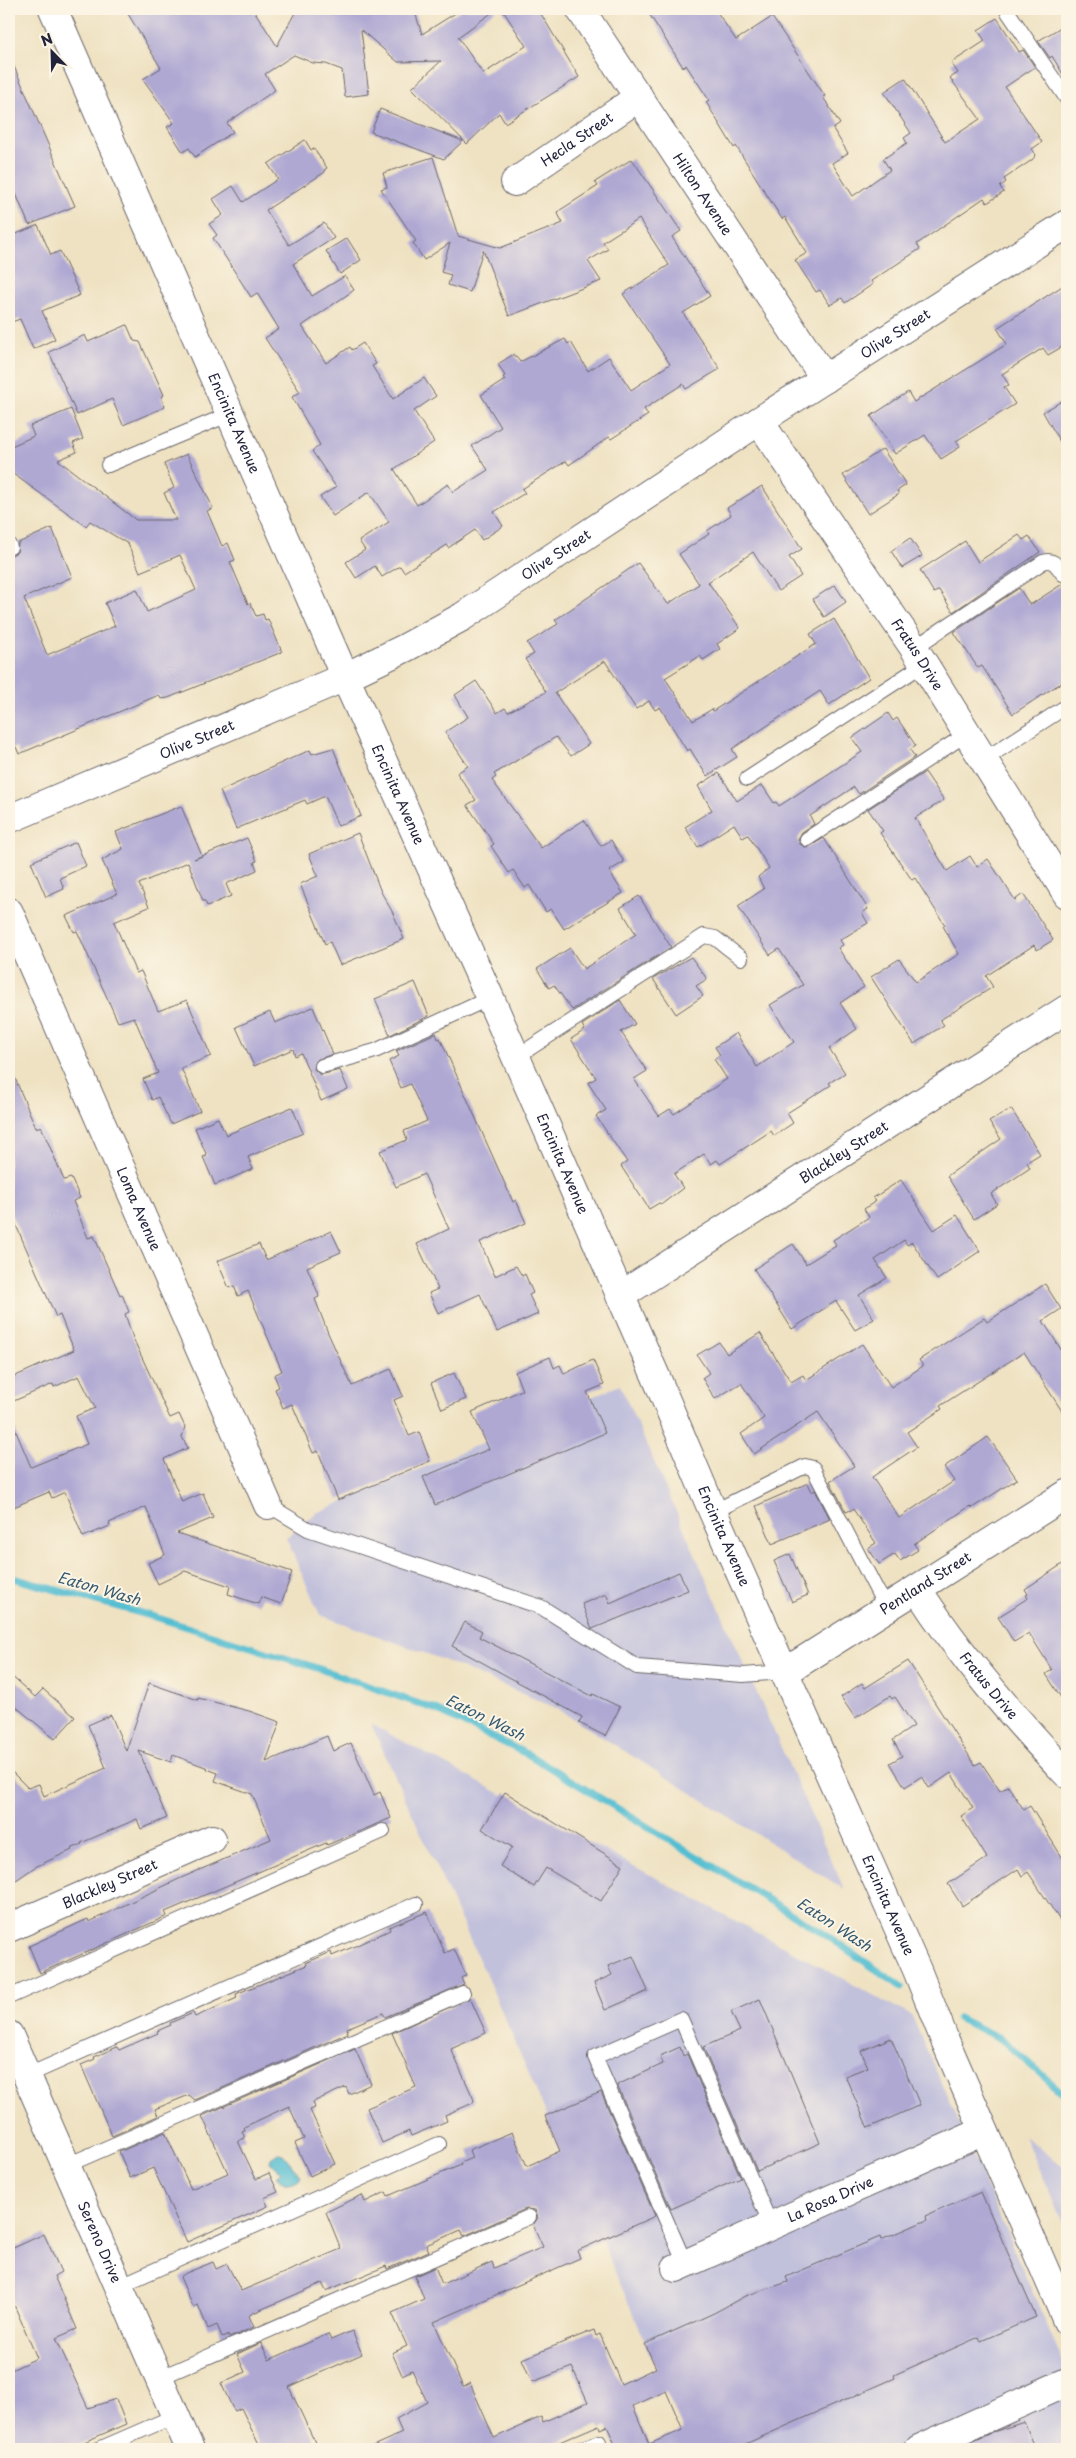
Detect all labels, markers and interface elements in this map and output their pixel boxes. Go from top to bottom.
north arrow [28,28,78,78]
text: N [38,28,56,51]
street label: Hecla Street [536,107,617,171]
street label: Hilton Avenue [668,149,738,239]
street label: Olive Street [856,303,934,364]
street label: Encinita Avenue [203,369,266,477]
street label: Olive Street [517,524,595,585]
street label: Fratus Drive [887,614,949,694]
street label: Olive Street [156,714,238,764]
street label: Encinita Avenue [367,741,430,848]
street label: Encinita Avenue [532,1110,594,1217]
street label: Blackley Street [795,1115,892,1188]
street label: Loma Avenue [112,1164,167,1254]
street label: Encinita Avenue [693,1482,756,1590]
street label: Pentland Street [875,1546,975,1620]
water label: Eaton Wash [55,1565,144,1610]
street label: Fratus Drive [955,1647,1023,1724]
water label: Eaton Wash [442,1688,529,1746]
street label: Encinita Avenue [857,1851,920,1959]
street label: Blackley Street [59,1853,161,1913]
water label: Eaton Wash [793,1891,877,1957]
street label: La Rosa Drive [784,2170,877,2227]
street label: Sereno Drive [73,2198,127,2286]

